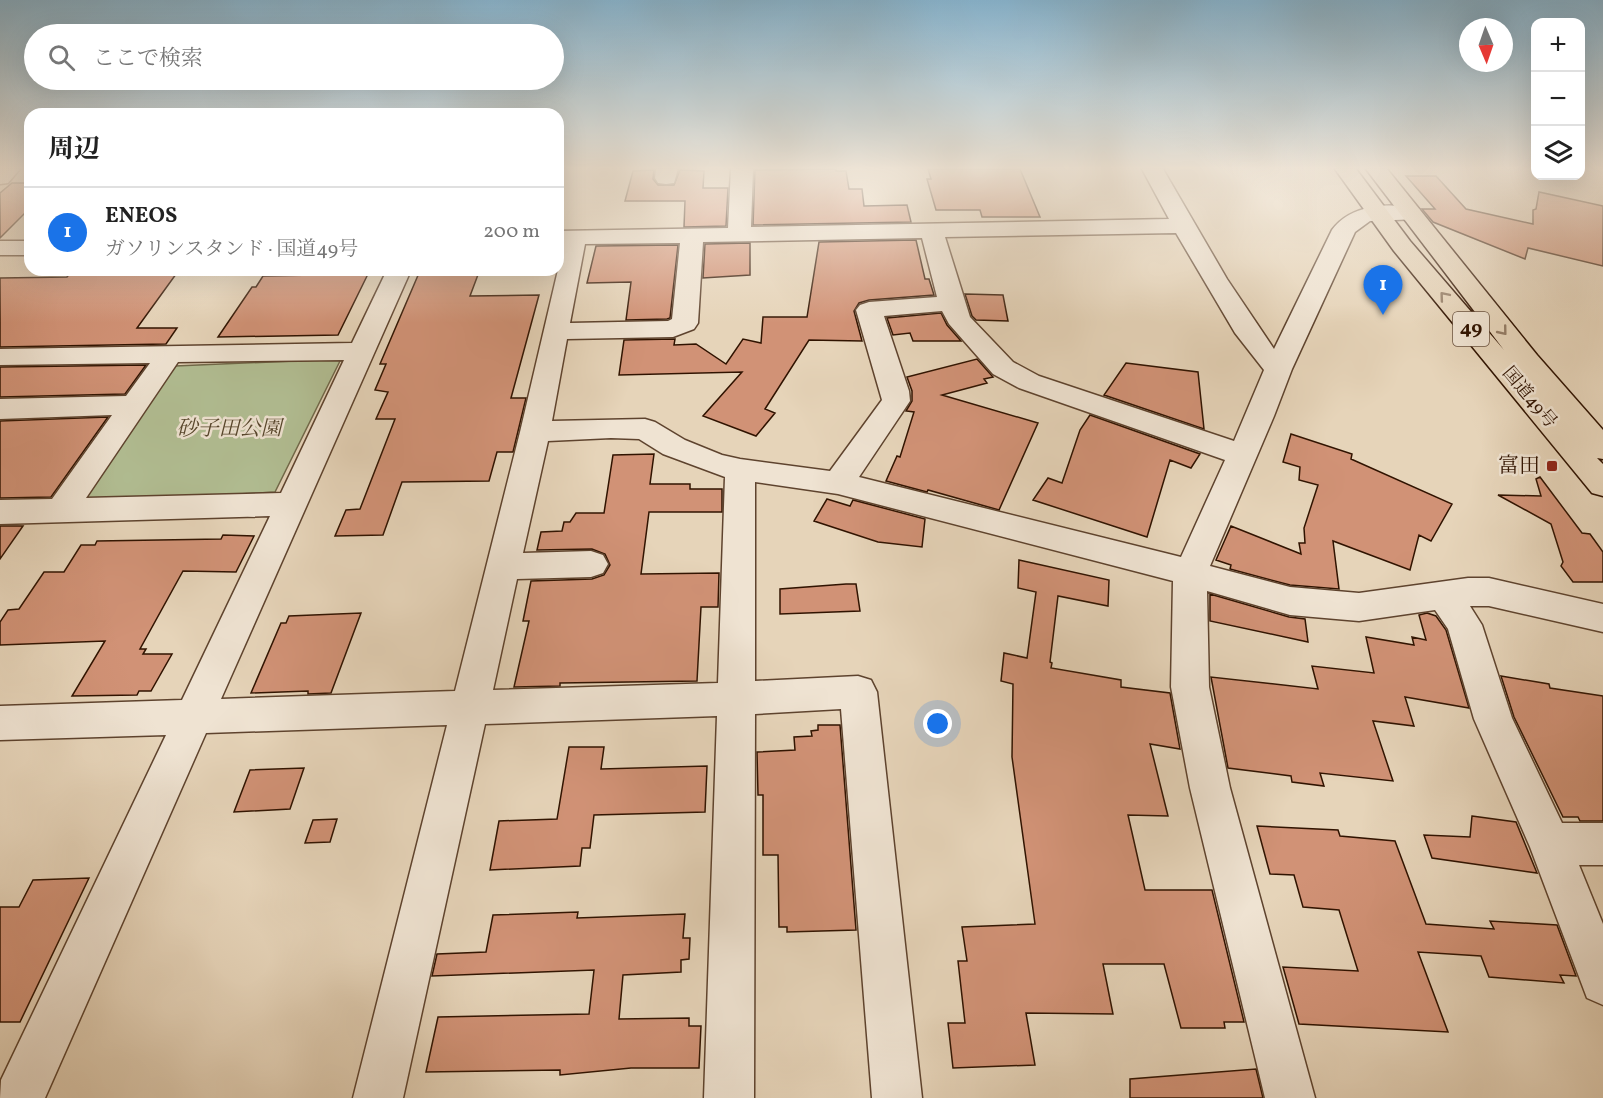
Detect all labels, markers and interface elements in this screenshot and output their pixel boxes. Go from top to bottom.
north arrow [1459,18,1513,72]
map controls [1531,18,1585,180]
button: + [1531,18,1585,72]
search box [24,24,564,90]
icon: search [45,41,78,74]
text: ここで検索 [93,44,203,75]
button: − [1531,72,1585,126]
button: layers [1531,126,1585,180]
text: 周辺 [48,132,100,168]
text: ENEOS [105,201,177,232]
text: 1 [63,218,72,246]
text: 200 m [483,218,540,246]
text: ガソリンスタンド · 国道49号 [105,236,358,264]
pin: 1 [1364,266,1402,315]
one-way arrow [1440,292,1451,303]
road number: 49 [1453,312,1489,346]
one-way arrow [1496,324,1507,335]
street label: 国道49号 [1496,362,1562,434]
park label: 砂子田公園 [177,415,284,444]
place label: 富田 [1498,452,1540,481]
marker: 富田 [1545,459,1559,473]
your location [923,709,952,738]

